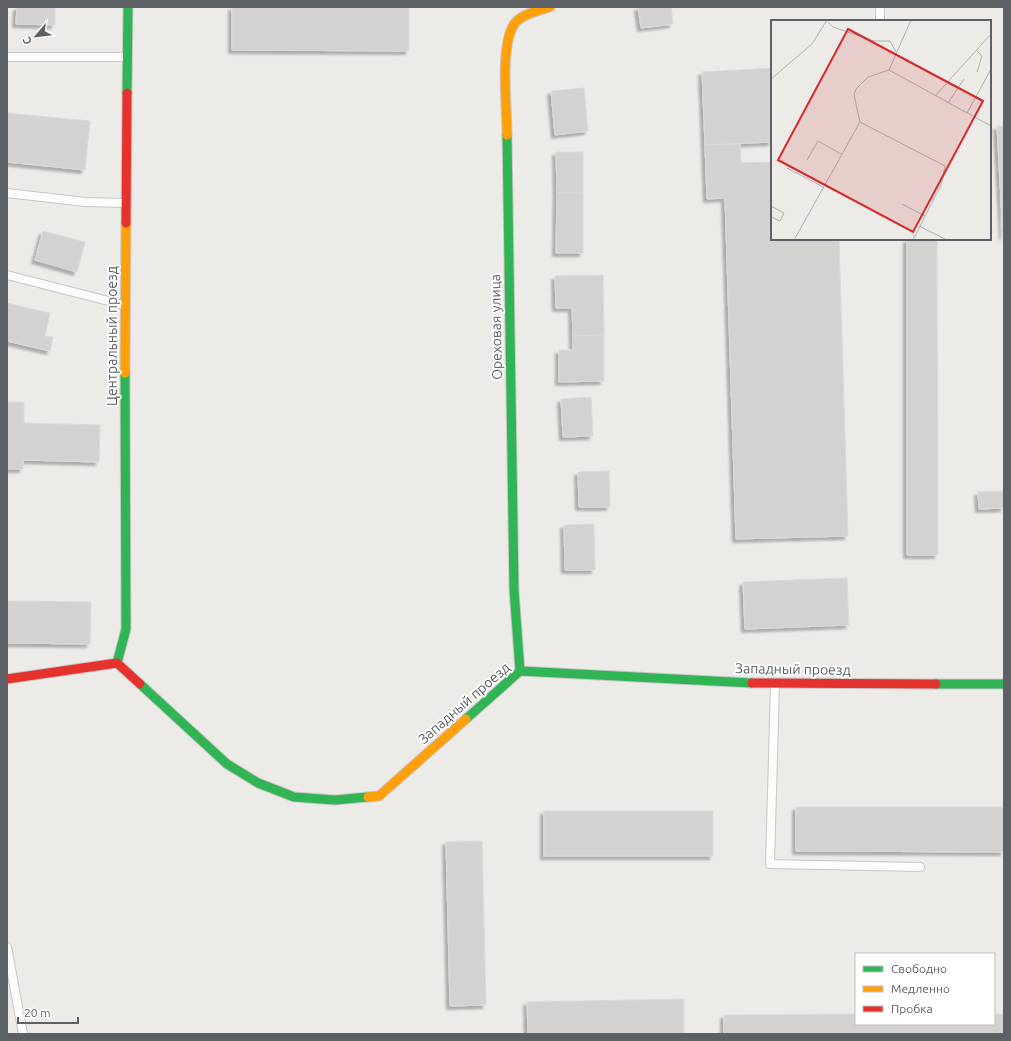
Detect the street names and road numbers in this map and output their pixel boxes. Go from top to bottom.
street label: Центральный проезд [104,266,120,406]
street label: Ореховая улица [487,274,505,380]
street label: Западный проезд [415,659,513,747]
street label: Западный проезд [735,660,851,678]

